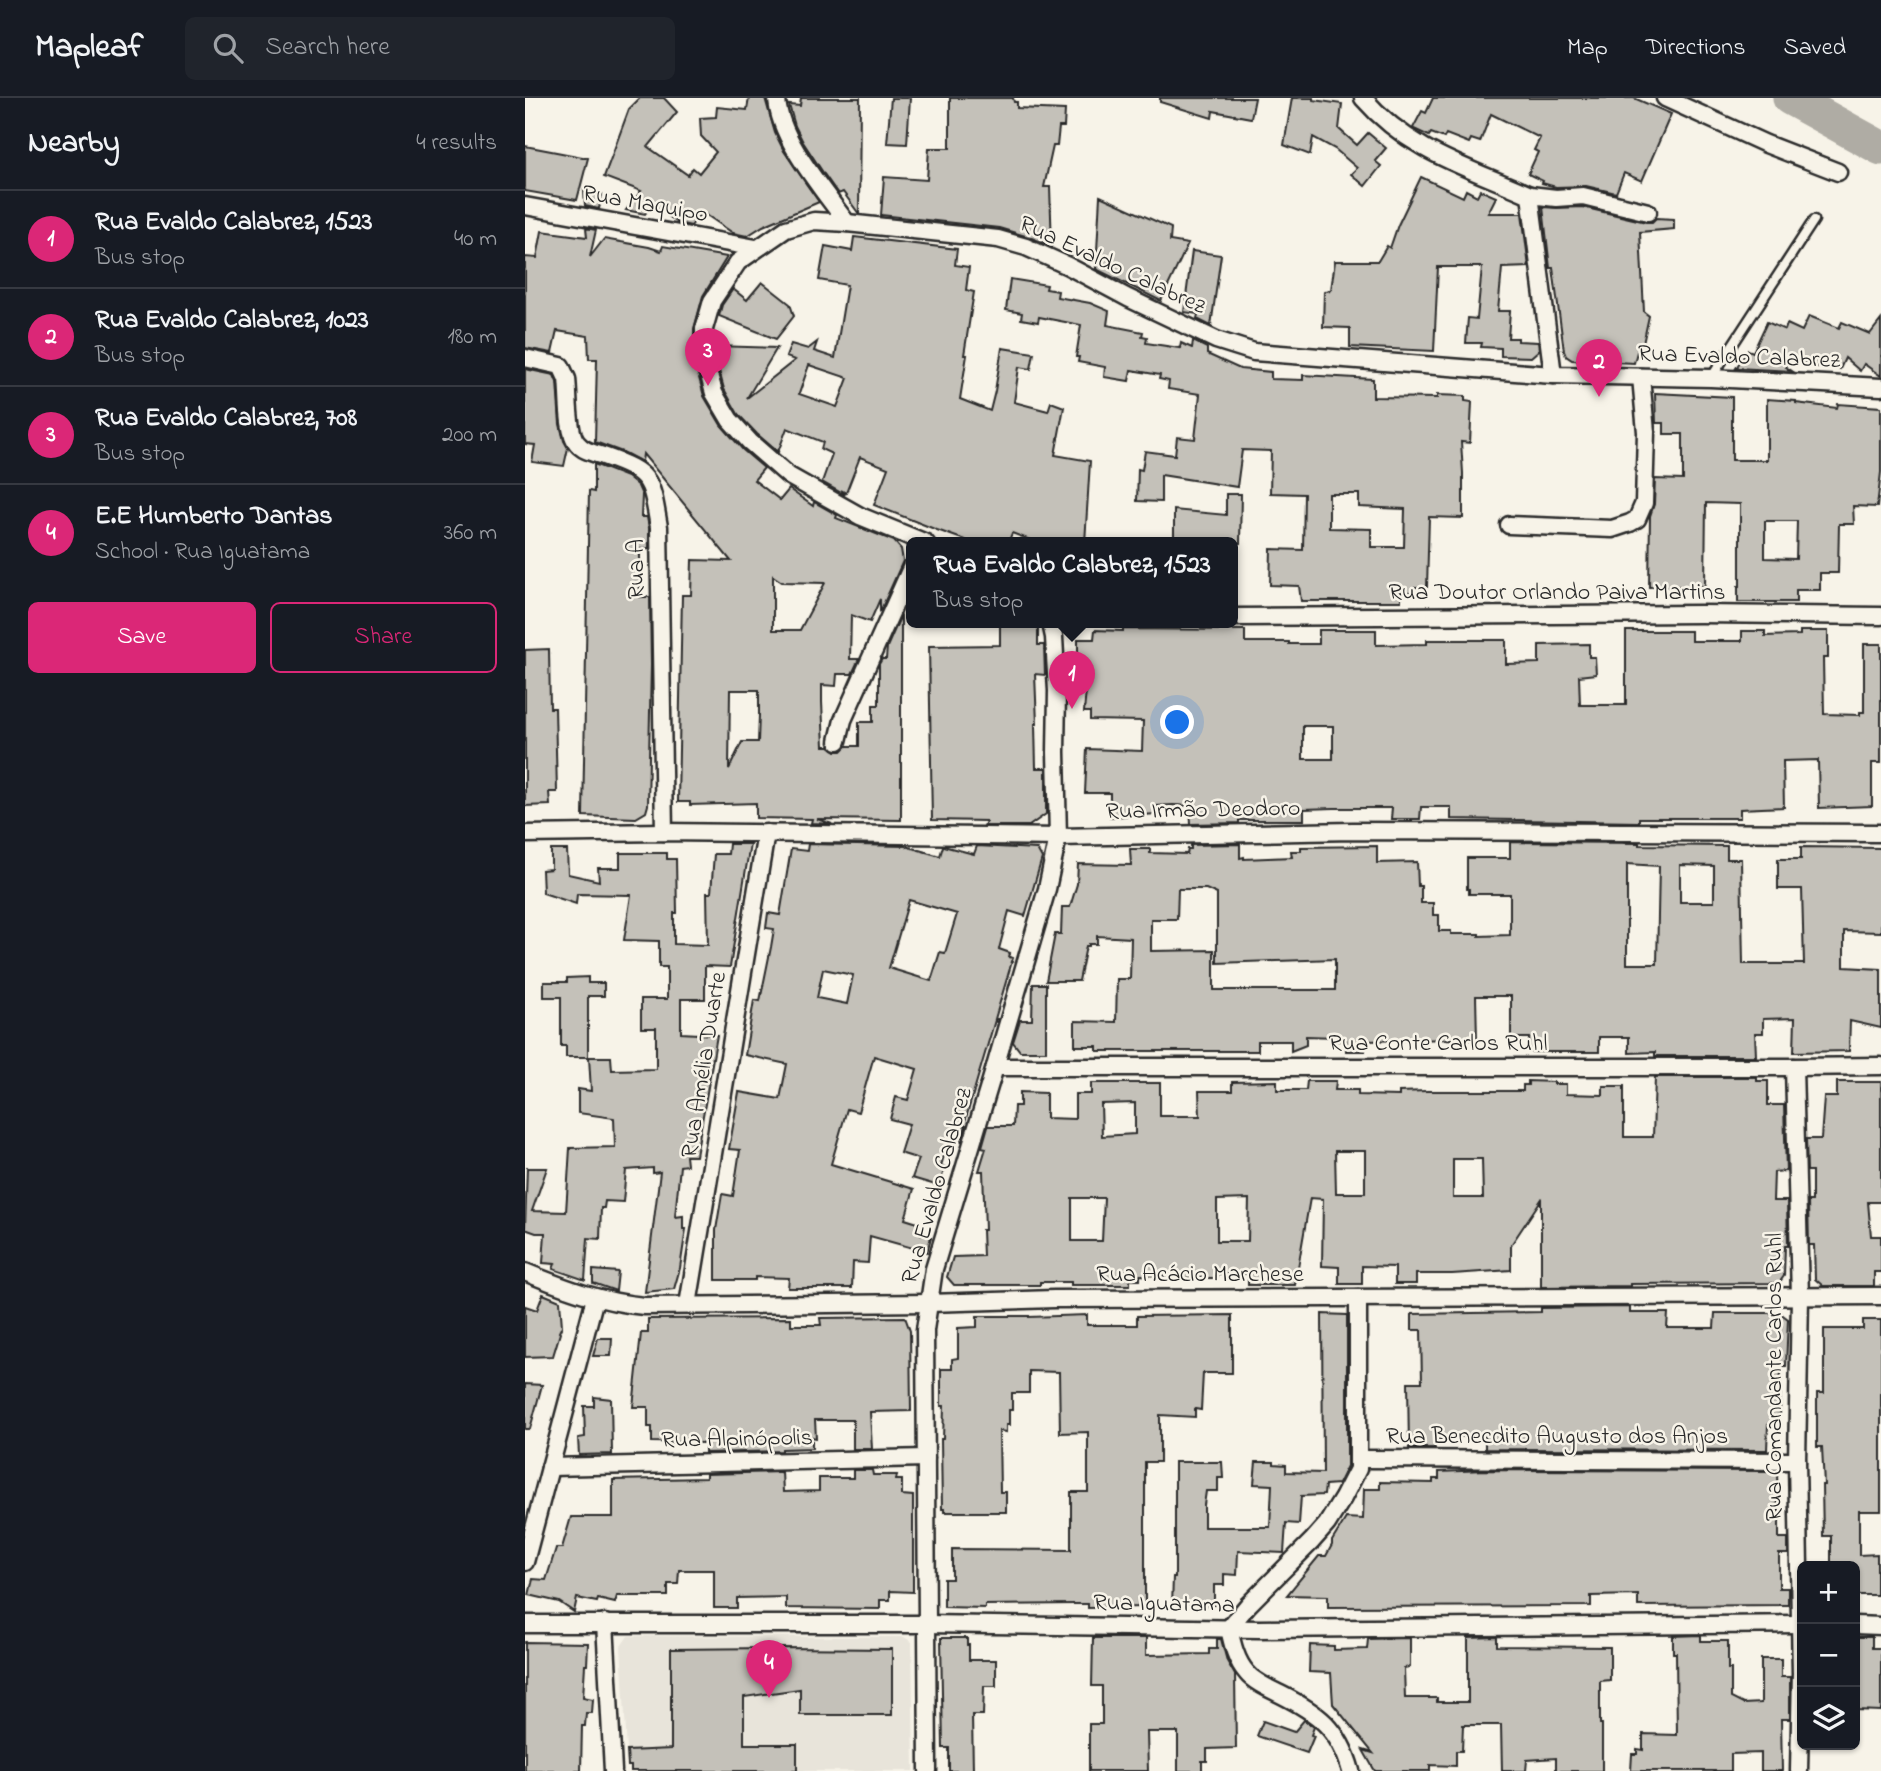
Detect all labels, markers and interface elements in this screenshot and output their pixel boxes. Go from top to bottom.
search box [185,17,675,80]
text: Mapleaf [35,24,143,72]
icon: search [209,29,247,67]
text: Search here [265,29,390,67]
text: Map [1567,31,1608,66]
text: Directions [1646,31,1745,66]
text: Saved [1783,31,1846,66]
text: Nearby [28,122,120,166]
text: 4 results [416,127,497,160]
street label: Rua Maquipo [579,177,711,233]
text: Rua Evaldo Calabrez, 1523 [95,204,372,242]
street label: Rua Evaldo Calabrez [1013,207,1212,325]
text: 1 [47,223,55,256]
text: 40 m [454,223,497,256]
text: Bus stop [95,242,185,275]
text: Rua Evaldo Calabrez, 1023 [95,302,369,340]
text: 2 [45,321,57,354]
text: 180 m [448,321,497,354]
pin: 3 [685,328,731,386]
street label: Rua Evaldo Calabrez [1637,337,1842,379]
pin: 2 [1576,339,1622,397]
text: Bus stop [95,340,185,373]
text: Rua Evaldo Calabrez, 708 [95,400,357,438]
text: 3 [46,419,56,452]
text: 200 m [442,419,497,452]
text: Bus stop [95,438,185,471]
text: E.E Humberto Dantas [95,498,333,536]
text: 4 [46,517,56,550]
text: 360 m [444,517,497,550]
text: School · Rua Iguatama [95,536,310,569]
popup [906,537,1238,628]
street label: Rua A [620,539,655,599]
text: Rua Evaldo Calabrez, 1523 [933,547,1211,585]
street label: Rua Doutor Orlando Paiva Martins [1389,576,1725,611]
text: Bus stop [933,585,1023,618]
button: Save [28,602,256,673]
button: Share [270,602,497,673]
pin: 1 [1049,651,1095,709]
your location [1160,705,1194,739]
street label: Rua Irmão Deodoro [1105,792,1301,830]
street label: Rua Amélia Duarte [673,969,737,1161]
street label: Rua Conte Carlos Ruhl [1329,1027,1547,1062]
street label: Rua Evaldo Calabrez [893,1083,983,1288]
street label: Rua Comandante Carlos Ruhl [1758,1233,1793,1521]
street label: Rua Acácio Marchese [1096,1258,1304,1293]
street label: Rua Benecdito Augusto dos Anjos [1386,1420,1728,1455]
street label: Rua Alpinópolis [661,1421,813,1459]
map controls [1797,1561,1860,1750]
button: + [1797,1561,1860,1624]
street label: Rua Iguatama [1093,1586,1235,1624]
button: − [1797,1624,1860,1687]
pin: 4 [746,1640,792,1698]
button: layers [1797,1687,1860,1750]

